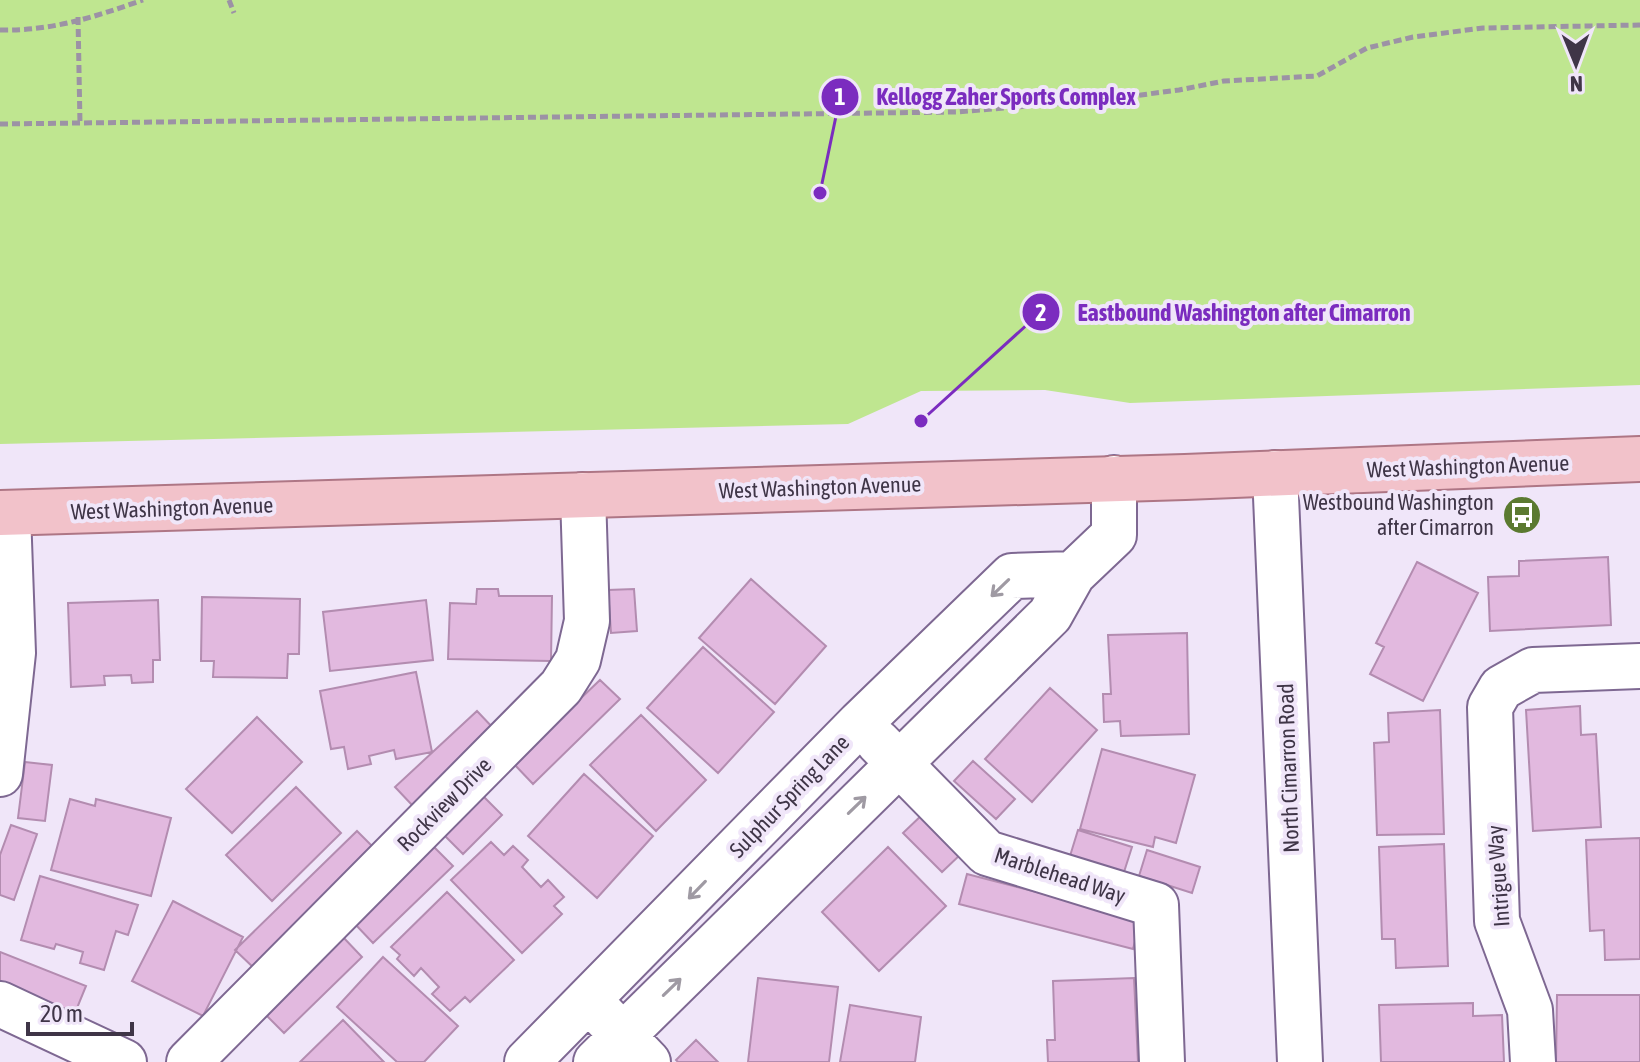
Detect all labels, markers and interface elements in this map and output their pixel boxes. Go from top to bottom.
north arrow [1536,24,1616,104]
text: N [1570,71,1583,97]
callout: Kellogg Zaher Sports Complex [820,73,1152,121]
text: 1 [834,83,846,110]
text: Kellogg Zaher Sports Complex [876,83,1136,110]
callout: Eastbound Washington after Cimarron [1021,288,1426,336]
text: 2 [1035,299,1047,326]
text: Eastbound Washington after Cimarron [1077,299,1411,326]
street label: West Washington Avenue [1366,449,1570,483]
street label: West Washington Avenue [718,470,922,504]
place label: Westbound Washington after Cimarron [1303,489,1494,540]
street label: West Washington Avenue [70,491,274,525]
bus stop icon: Westbound Washington after Cimarron [1501,494,1543,536]
one-way arrow [990,579,1010,598]
street label: North Cimarron Road [1272,683,1304,853]
street label: Sulphur Spring Lane [724,729,854,863]
street label: Rockview Drive [392,752,496,856]
one-way arrow [847,796,867,815]
street label: Intrigue Way [1481,824,1515,928]
street label: Marblehead Way [991,842,1129,908]
one-way arrow [687,880,706,900]
one-way arrow [662,978,682,997]
scale bar [28,986,132,1036]
text: 20 m [40,1000,83,1027]

